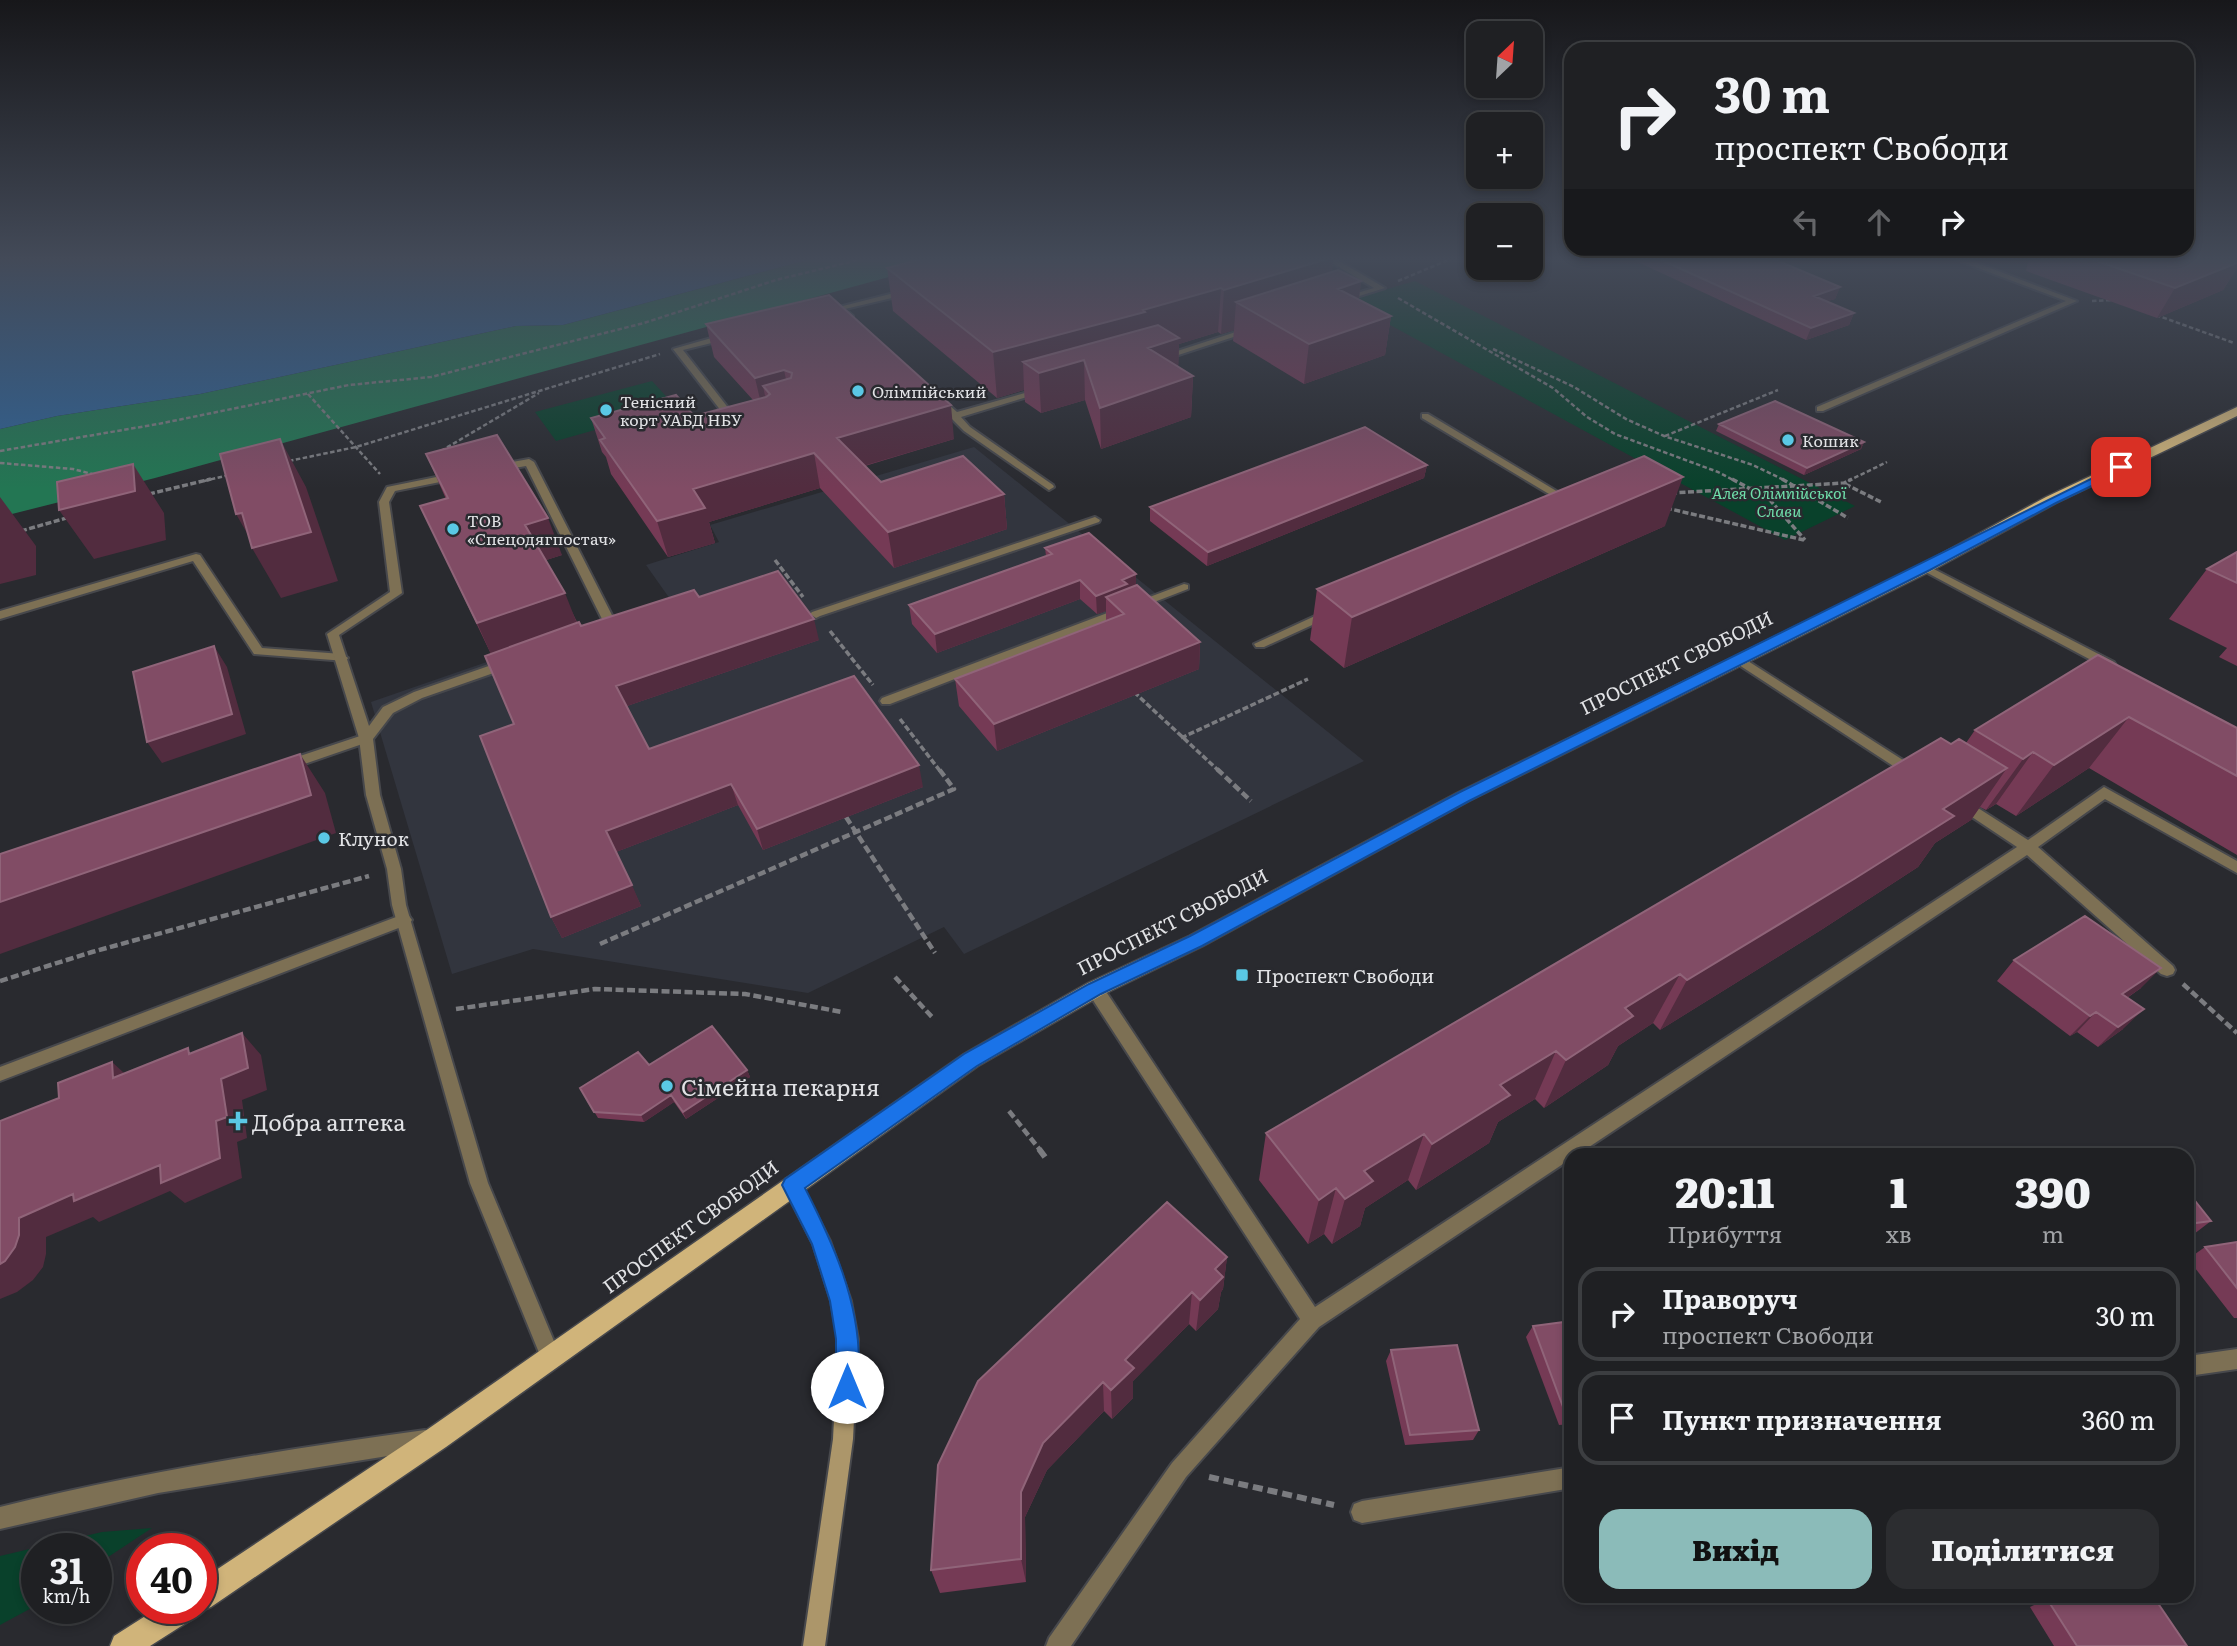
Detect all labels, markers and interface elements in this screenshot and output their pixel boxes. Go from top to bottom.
north arrow [1466,21,1544,98]
map controls [1466,21,1543,280]
text: 30 m [1714,55,1830,128]
icon: right [1599,70,1690,161]
button: + [1466,112,1543,189]
text: проспект Свободи [1714,122,2009,170]
button: − [1466,203,1543,280]
icon: left [1787,203,1825,241]
icon: ahead [1860,203,1898,241]
icon: right [1933,203,1971,241]
place label: Олімпійський [872,379,986,403]
marker: Олімпійський [850,383,866,399]
place label: Тенісний корт УАБД НБУ [620,389,742,431]
marker: Тенісний корт УАБД НБУ [598,402,614,418]
place label: Кошик [1802,428,1859,452]
marker: Кошик [1780,432,1796,448]
pin [2091,437,2151,497]
icon: arrive [2102,448,2140,486]
park label: Алея Олімпійської Слави [1712,480,1847,522]
place label: ТОВ «Спецодягпостач» [467,508,616,550]
marker: ТОВ «Спецодягпостач» [445,521,461,537]
street label: ПРОСПЕКТ СВОБОДИ [1575,603,1777,721]
place label: Клунок [338,824,410,852]
marker: Клунок [316,830,332,846]
street label: ПРОСПЕКТ СВОБОДИ [1071,861,1273,981]
place label: Проспект Свободи [1256,961,1434,989]
marker: Проспект Свободи [1234,967,1250,983]
place label: Сімейна пекарня [681,1069,880,1103]
marker: Сімейна пекарня [659,1078,675,1094]
place label: Добра аптека [252,1104,406,1138]
marker: Добра аптека [230,1113,246,1129]
street label: ПРОСПЕКТ СВОБОДИ [596,1153,784,1299]
text: 20:11 [1675,1159,1774,1221]
text: 1 [1890,1159,1907,1221]
text: 390 [2015,1159,2091,1221]
text: Прибуття [1667,1216,1782,1250]
text: хв [1886,1216,1912,1250]
text: m [2042,1216,2064,1250]
text: Праворуч [1662,1278,1798,1317]
icon: right [1603,1295,1641,1333]
text: 30 m [2095,1295,2155,1334]
text: проспект Свободи [1662,1317,1874,1351]
position arrow [810,1350,884,1424]
icon: arrive [1603,1399,1641,1437]
text: Пункт призначення [1662,1399,1942,1438]
text: 360 m [2081,1399,2155,1438]
button: Вихід [1599,1509,1872,1589]
button: Поділитися [1886,1509,2159,1589]
speed limit sign: 40 [126,1533,217,1624]
text: 31 [49,1543,84,1595]
text: km/h [43,1582,90,1609]

